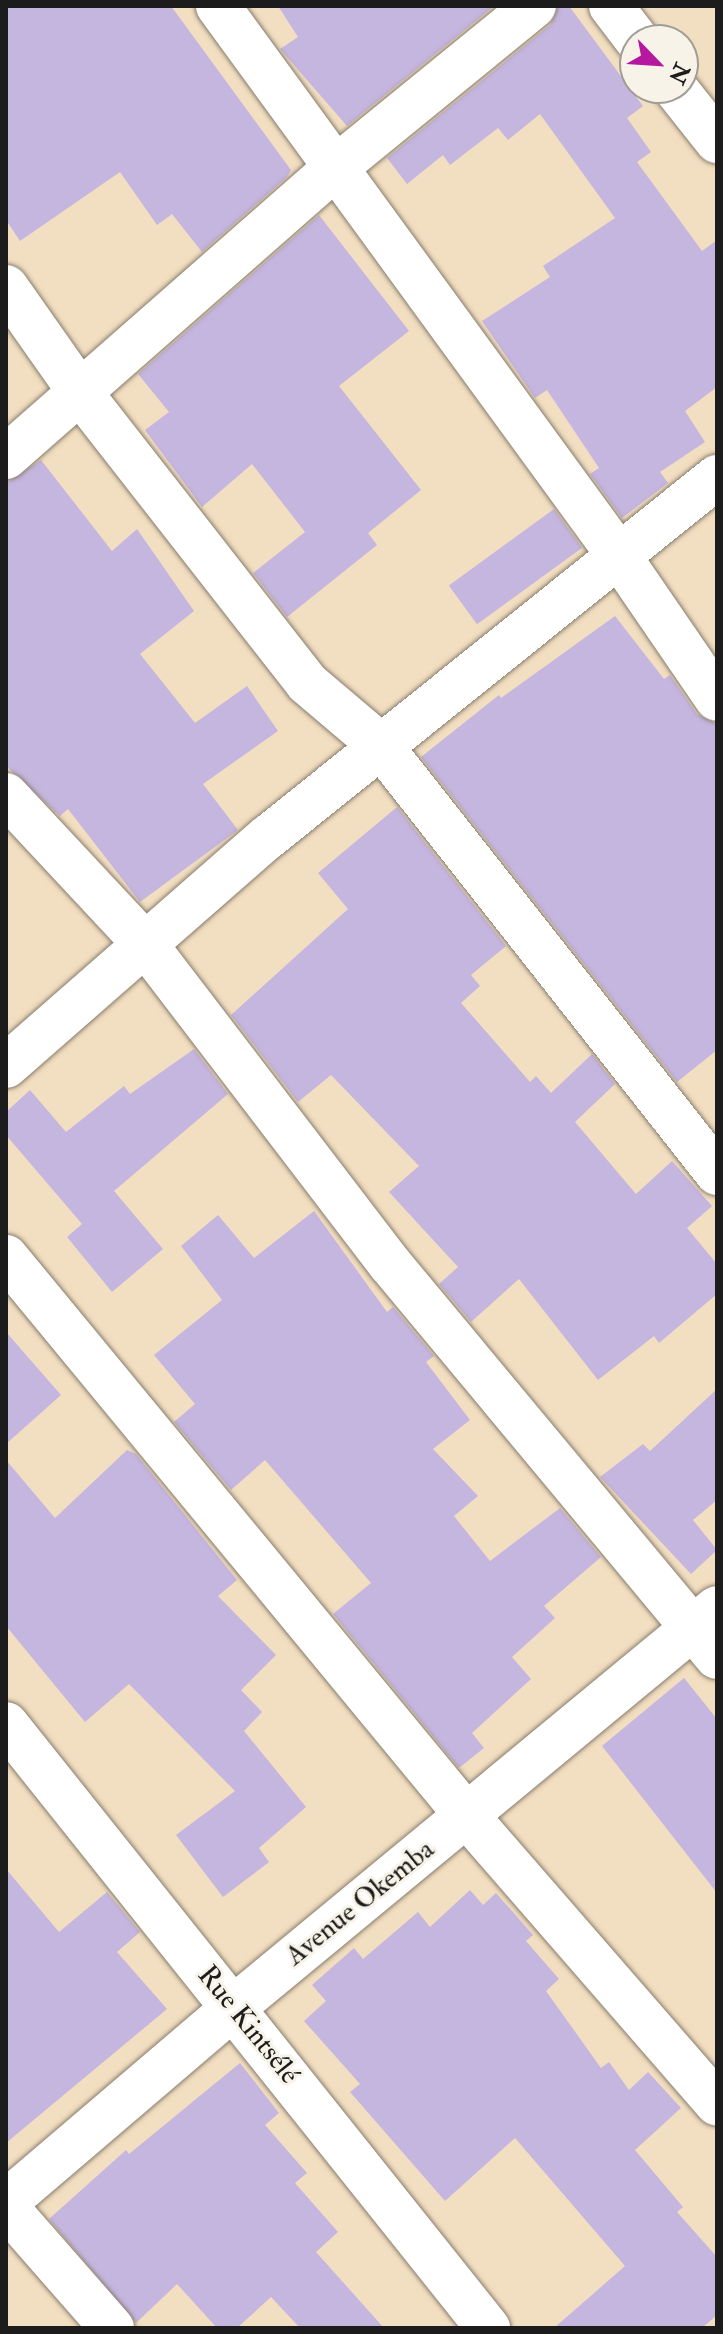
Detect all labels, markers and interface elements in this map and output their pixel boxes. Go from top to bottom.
north arrow [619,24,699,104]
text: N [662,58,696,88]
street label: Avenue Okemba [279,1833,441,1973]
street label: Rue Kintsélé [190,1959,306,2091]

